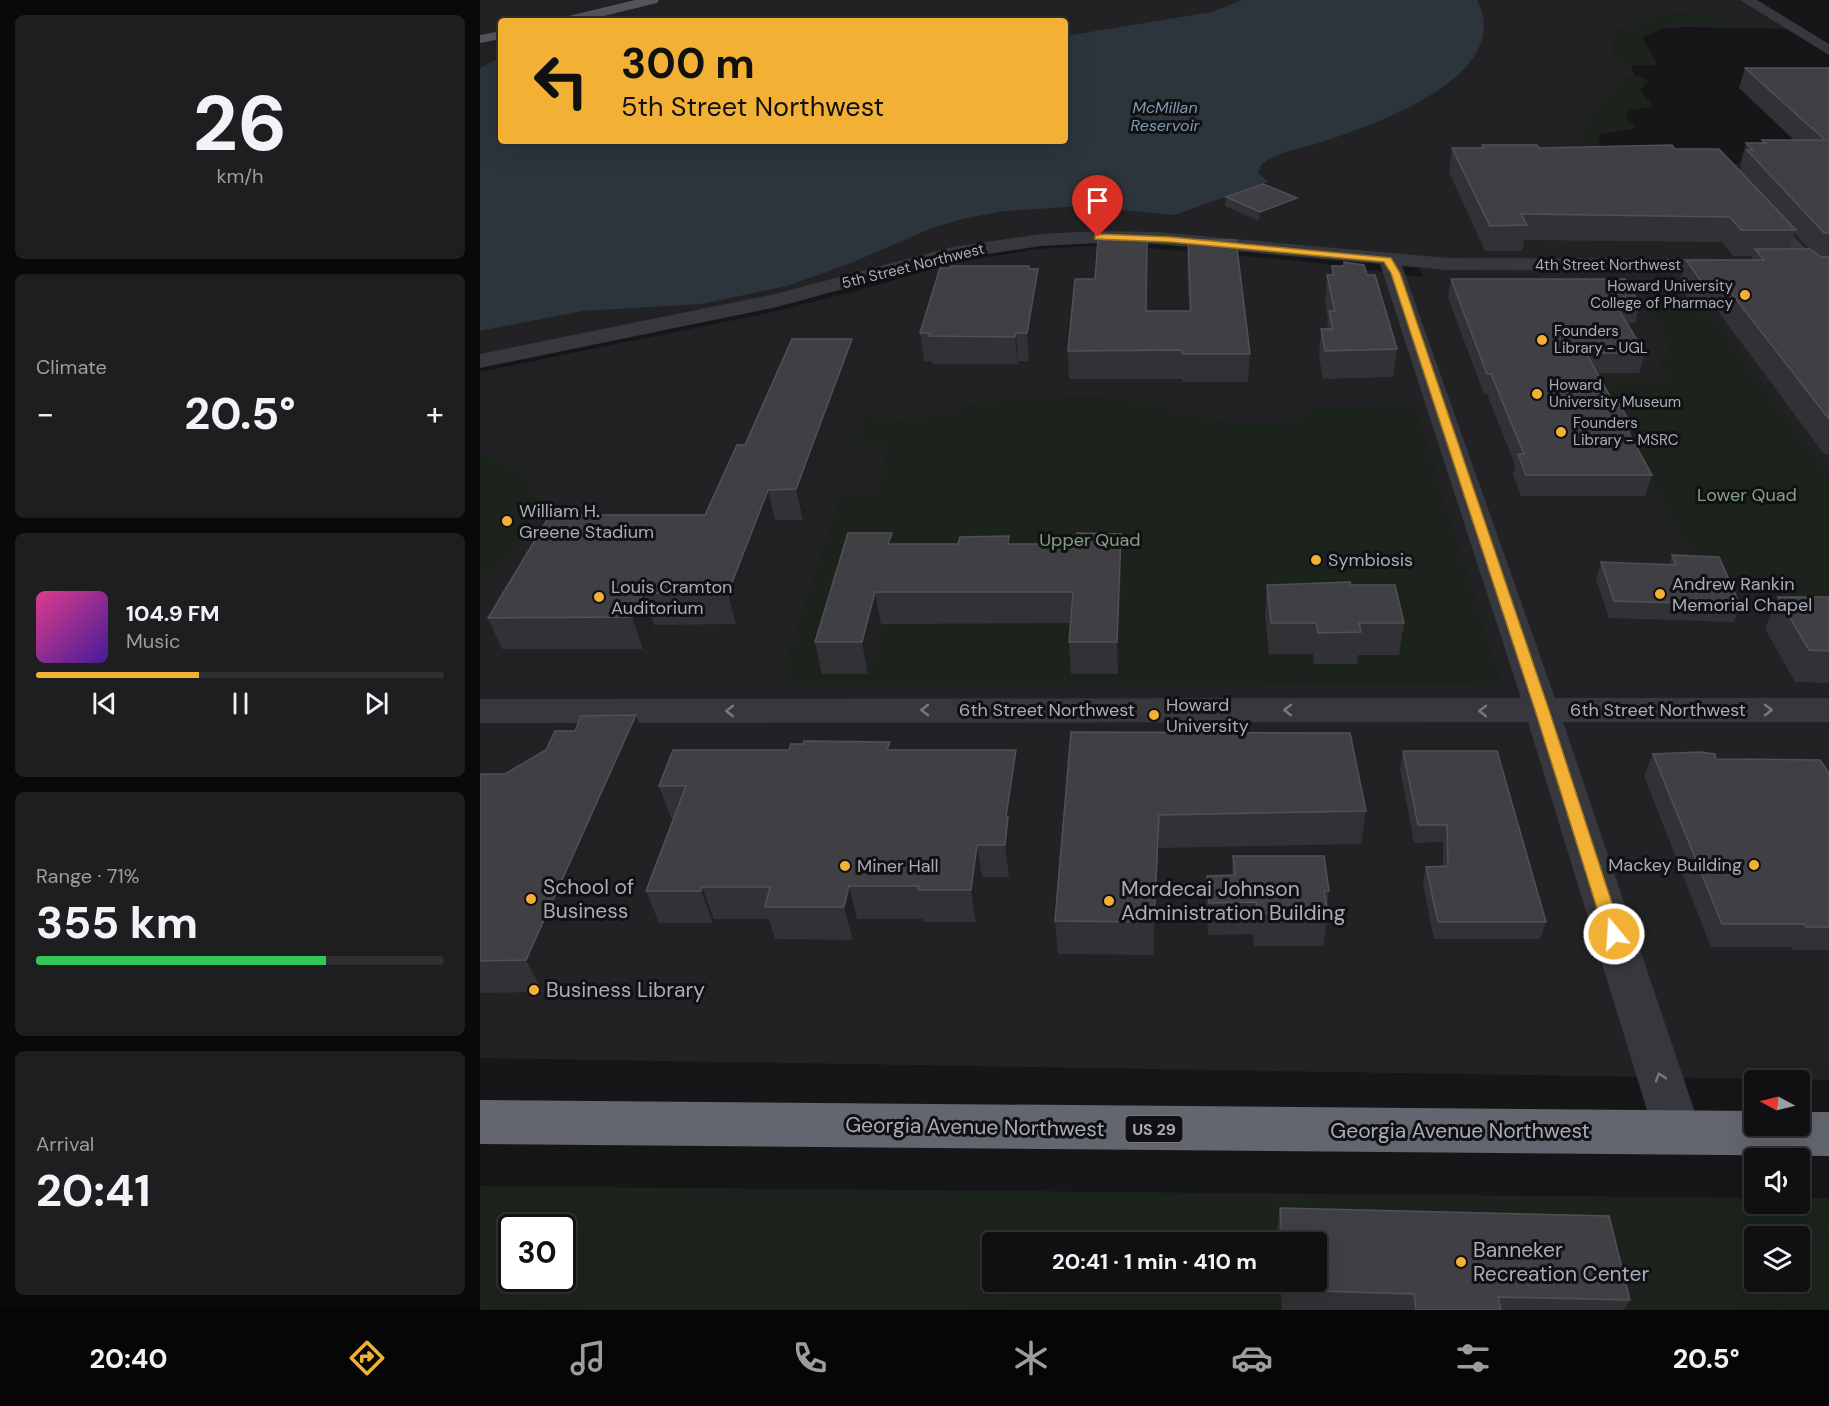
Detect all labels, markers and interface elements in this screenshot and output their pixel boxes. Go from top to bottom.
text: 300 m [621,36,755,91]
icon: left [522,42,600,120]
text: 26 [193,73,287,174]
text: 5th Street Northwest [621,89,884,124]
water label: McMillan Reservoir [1131,97,1201,136]
text: km/h [216,163,264,189]
pin [1072,175,1123,237]
icon: arrive [1081,184,1114,217]
street label: 5th Street Northwest [840,239,986,293]
street label: 4th Street Northwest [1535,255,1681,275]
place label: Howard University College of Pharmacy [1590,276,1734,313]
marker: Howard University College of Pharmacy [1738,288,1752,302]
place label: Founders Library - UGL [1554,321,1648,358]
marker: Founders Library - UGL [1535,333,1549,347]
text: Climate [36,354,107,380]
place label: Howard University Museum [1549,375,1681,412]
text: 20.5° [184,384,296,443]
marker: Howard University Museum [1530,387,1544,401]
text: − [36,392,54,435]
text: + [426,392,444,435]
place label: Founders Library - MSRC [1573,413,1679,450]
marker: Founders Library - MSRC [1554,425,1568,439]
park label: Lower Quad [1697,483,1797,507]
place label: William H. Greene Stadium [519,499,654,544]
marker: William H. Greene Stadium [500,514,514,528]
park label: Upper Quad [1039,528,1141,552]
place label: Symbiosis [1328,548,1413,572]
marker: Symbiosis [1309,553,1323,567]
place label: Andrew Rankin Memorial Chapel [1672,572,1812,617]
place label: Louis Cramton Auditorium [611,575,732,620]
marker: Andrew Rankin Memorial Chapel [1653,587,1667,601]
marker: Louis Cramton Auditorium [592,590,606,604]
text: 104.9 FM [126,599,220,628]
text: Music [126,628,181,654]
icon: previous [88,687,121,720]
icon: pause [224,687,257,720]
icon: next [360,687,393,720]
place label: Howard University [1166,693,1249,738]
street label: 6th Street Northwest [959,698,1135,722]
street label: 6th Street Northwest [1570,698,1746,722]
one-way arrow [726,704,735,717]
one-way arrow [921,704,930,716]
one-way arrow [1284,704,1293,716]
one-way arrow [1764,704,1773,716]
one-way arrow [1479,705,1488,717]
marker: Howard University [1147,708,1161,722]
place label: Mackey Building [1608,853,1742,877]
place label: Miner Hall [857,854,939,878]
marker: Mackey Building [1747,858,1761,872]
marker: Miner Hall [838,859,852,873]
text: Range · 71% [36,863,139,889]
place label: School of Business [543,873,634,925]
place label: Mordecai Johnson Administration Building [1121,875,1346,927]
marker: School of Business [524,892,538,906]
text: 355 km [36,893,198,952]
marker: Mordecai Johnson Administration Building [1102,894,1116,908]
position arrow [1582,902,1646,966]
place label: Business Library [546,976,705,1004]
marker: Business Library [527,983,541,997]
north arrow [1744,1070,1810,1136]
map controls [1744,1070,1810,1292]
one-way arrow [1654,1072,1667,1083]
street label: Georgia Avenue Northwest [845,1111,1105,1143]
road number: US 29 [1126,1116,1182,1142]
street label: Georgia Avenue Northwest [1330,1117,1590,1145]
text: Arrival [36,1131,94,1157]
button: sound [1744,1148,1810,1214]
text: 20:41 [36,1161,151,1220]
speed limit sign: 30 [498,1214,576,1292]
button: layers [1744,1226,1810,1292]
place label: Banneker Recreation Center [1473,1236,1649,1288]
text: 20:41 · 1 min · 410 m [1052,1247,1257,1276]
marker: Banneker Recreation Center [1454,1255,1468,1269]
icon: directions [346,1337,388,1379]
icon: music [567,1337,609,1379]
icon: phone [789,1337,831,1379]
icon: climate [1010,1337,1052,1379]
icon: car [1231,1337,1273,1379]
icon: filters [1452,1337,1494,1379]
text: 20:40 [90,1341,167,1376]
text: 20.5° [1673,1341,1739,1376]

